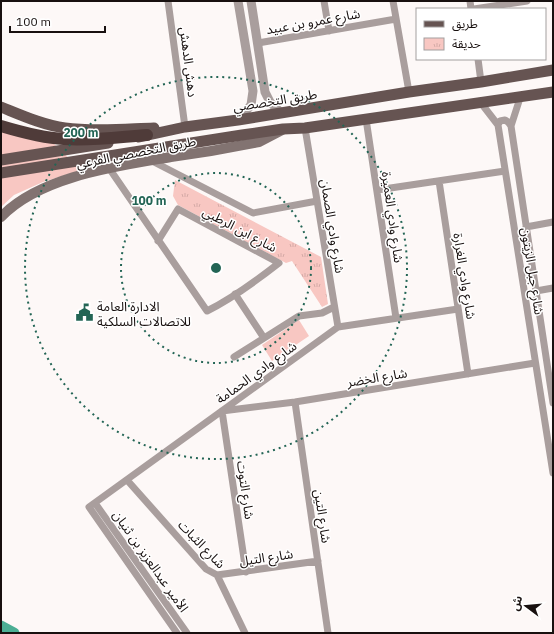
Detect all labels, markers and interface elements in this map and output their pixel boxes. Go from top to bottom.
street label: شارع عمرو بن عبيد [265,5,362,40]
scale bar [10,8,105,34]
legend [416,8,546,60]
text: 100 m [16,14,51,29]
text: طريق [452,16,478,32]
street label: دهش الدهش [176,26,201,98]
text: حديقة [452,36,481,51]
street label: طريق التخصصي [232,85,319,118]
text: 200 m [63,125,99,140]
street label: طريق التخصصي الفرعي [75,132,198,174]
street label: شارع وادي العميرة [376,170,407,264]
street label: شارع وادي الصمان [315,178,348,275]
text: 100 m [131,193,167,208]
street label: شارع ابن الرطبي [199,203,280,258]
street label: شارع جبل الزيتون [515,226,548,316]
street label: شارع وادي الغرارة [447,232,480,321]
centre of rings [209,261,223,275]
place label: الادارة العامة للاتصالات السلكية [97,298,191,330]
public building icon: الادارة العامة للاتصالات السلكية [74,303,94,323]
street label: شارع وادي الحمامة [213,337,301,409]
street label: شارع الخضر [345,364,409,393]
street label: شارع التوت [231,460,258,521]
street label: شارع التين [308,488,335,544]
street label: الأمير عبدالعزيز بن ثنيان [109,507,192,616]
street label: شارع الثبات [173,517,229,574]
street label: شارع التيل [238,545,294,572]
north arrow [506,586,546,626]
text: ش [508,594,525,612]

